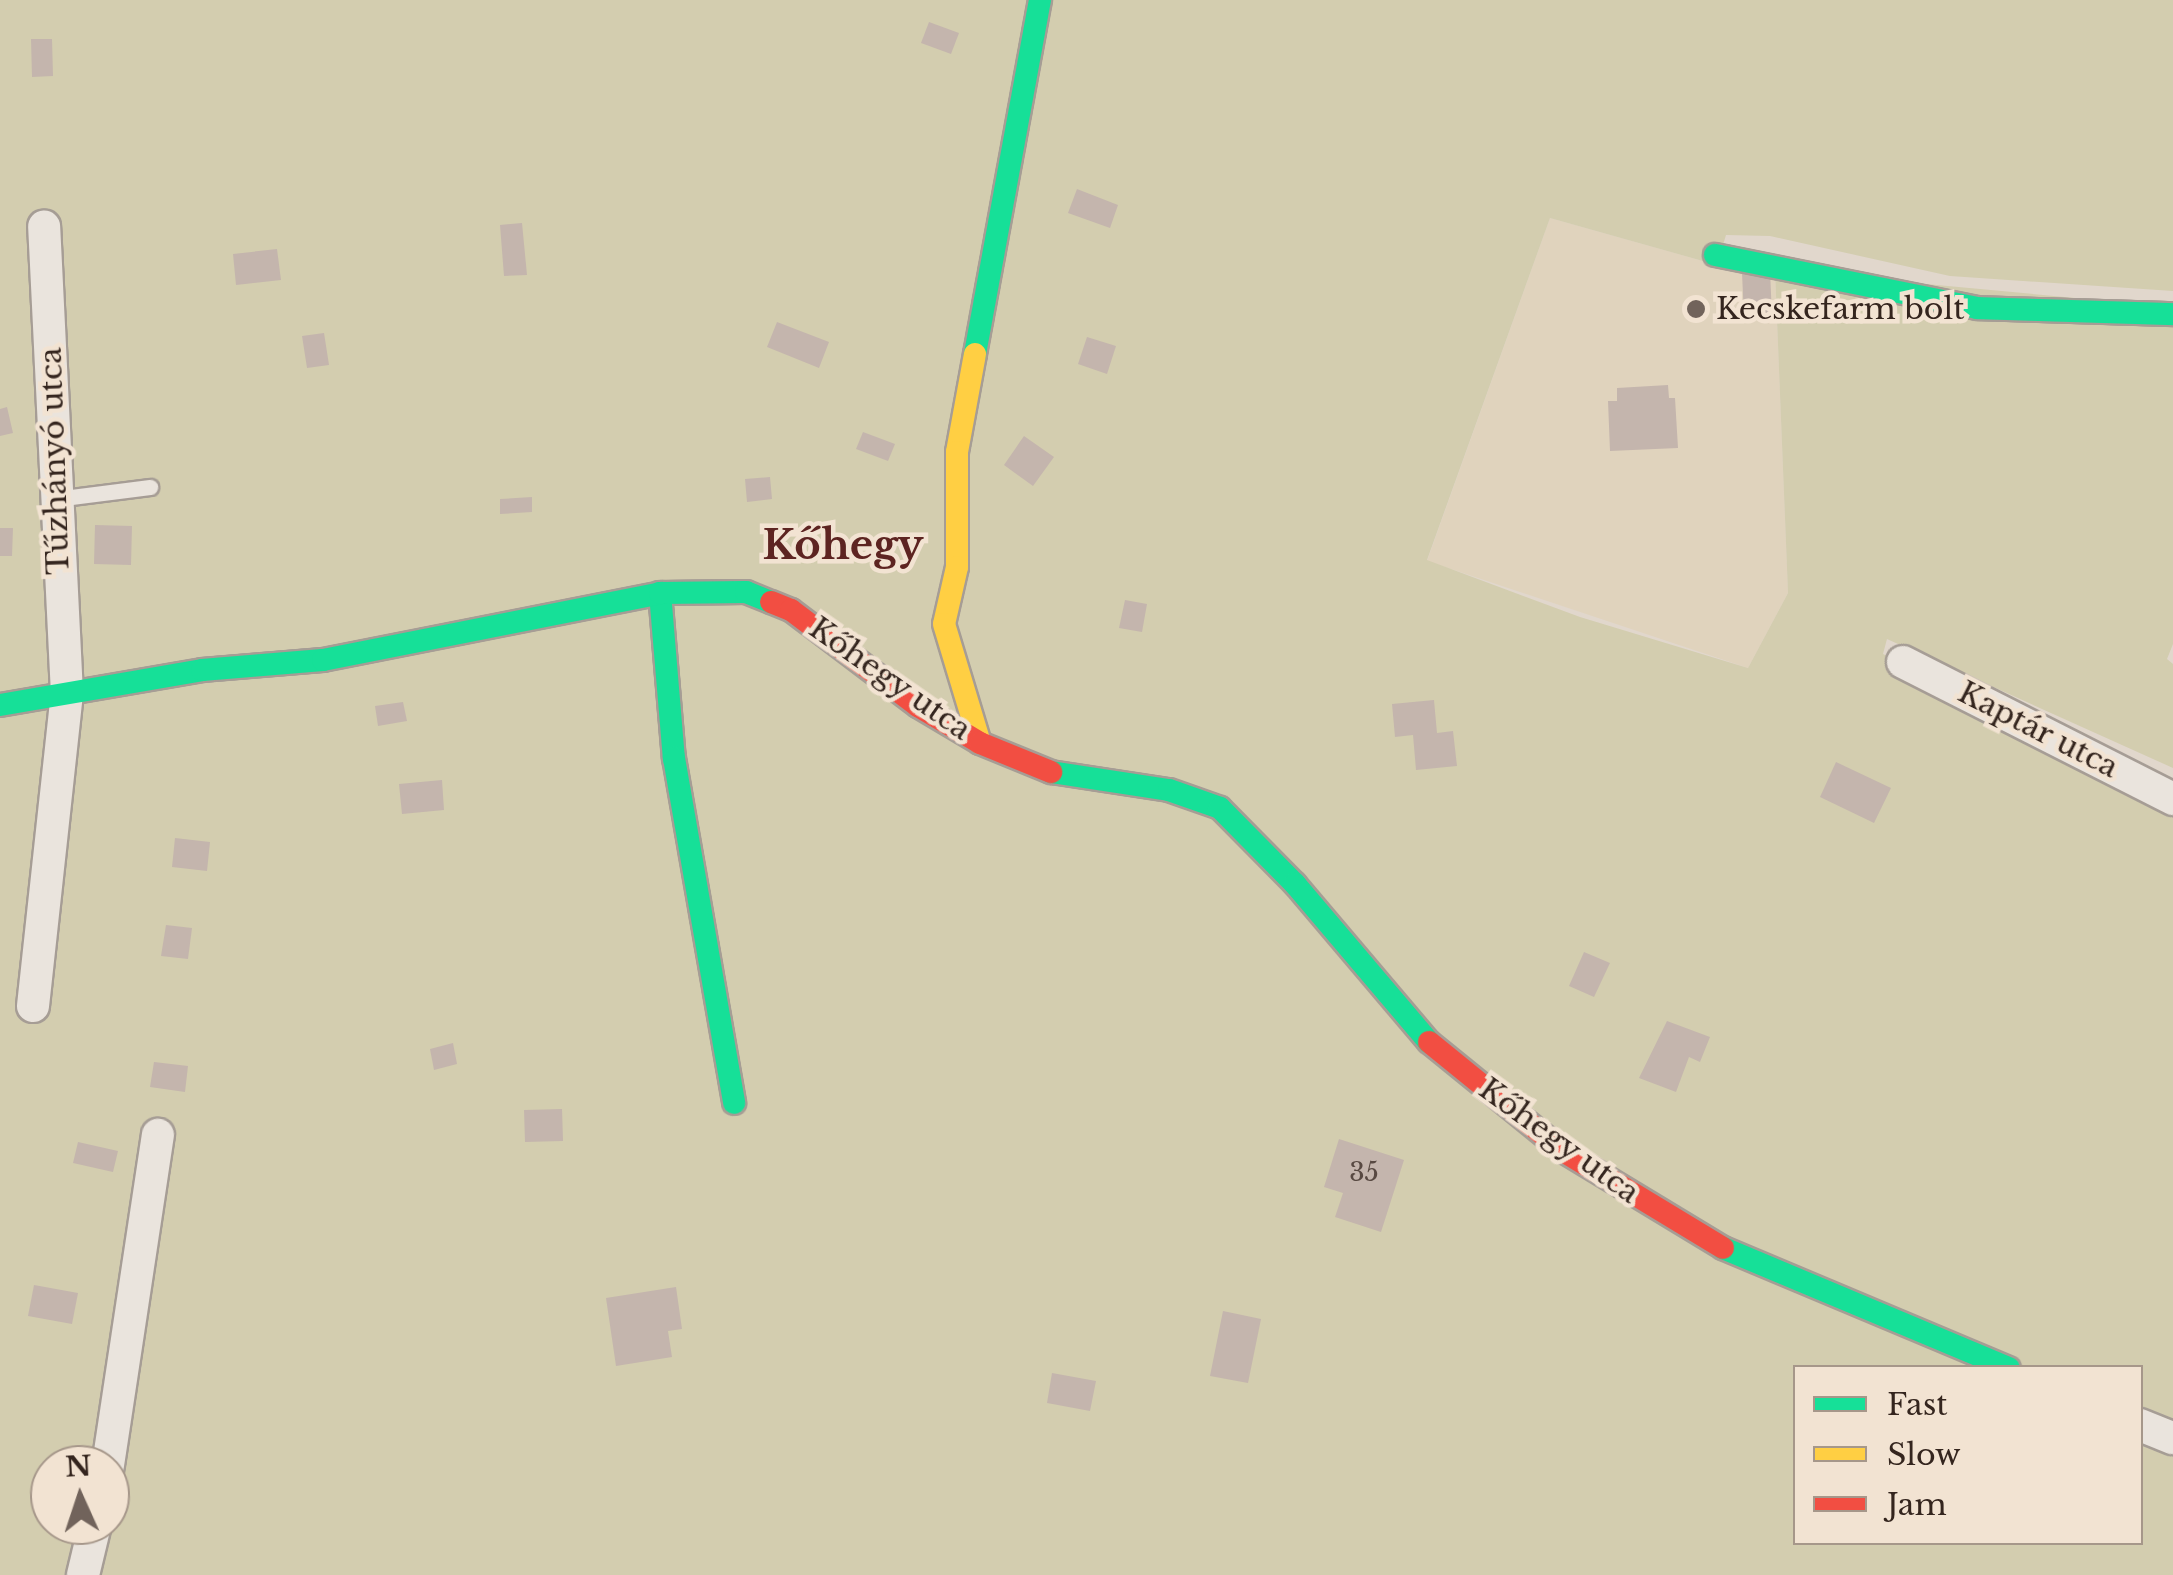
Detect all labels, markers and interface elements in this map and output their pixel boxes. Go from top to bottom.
place label: Kecskefarm bolt [1716,291,1965,327]
marker: Kecskefarm bolt [1685,298,1707,320]
street label: Tűzhányó utca [33,347,77,575]
district label: Kőhegy [763,521,923,569]
street label: Kőhegy utca [802,610,978,748]
street label: Kaptár utca [1952,674,2124,786]
street label: Kőhegy utca [1472,1071,1646,1211]
house number: 35 [1349,1158,1379,1188]
legend [1793,1365,2143,1545]
text: Fast [1887,1386,1948,1423]
text: Slow [1887,1436,1961,1473]
north arrow [30,1445,130,1545]
text: N [64,1448,93,1485]
text: Jam [1887,1486,1947,1523]

